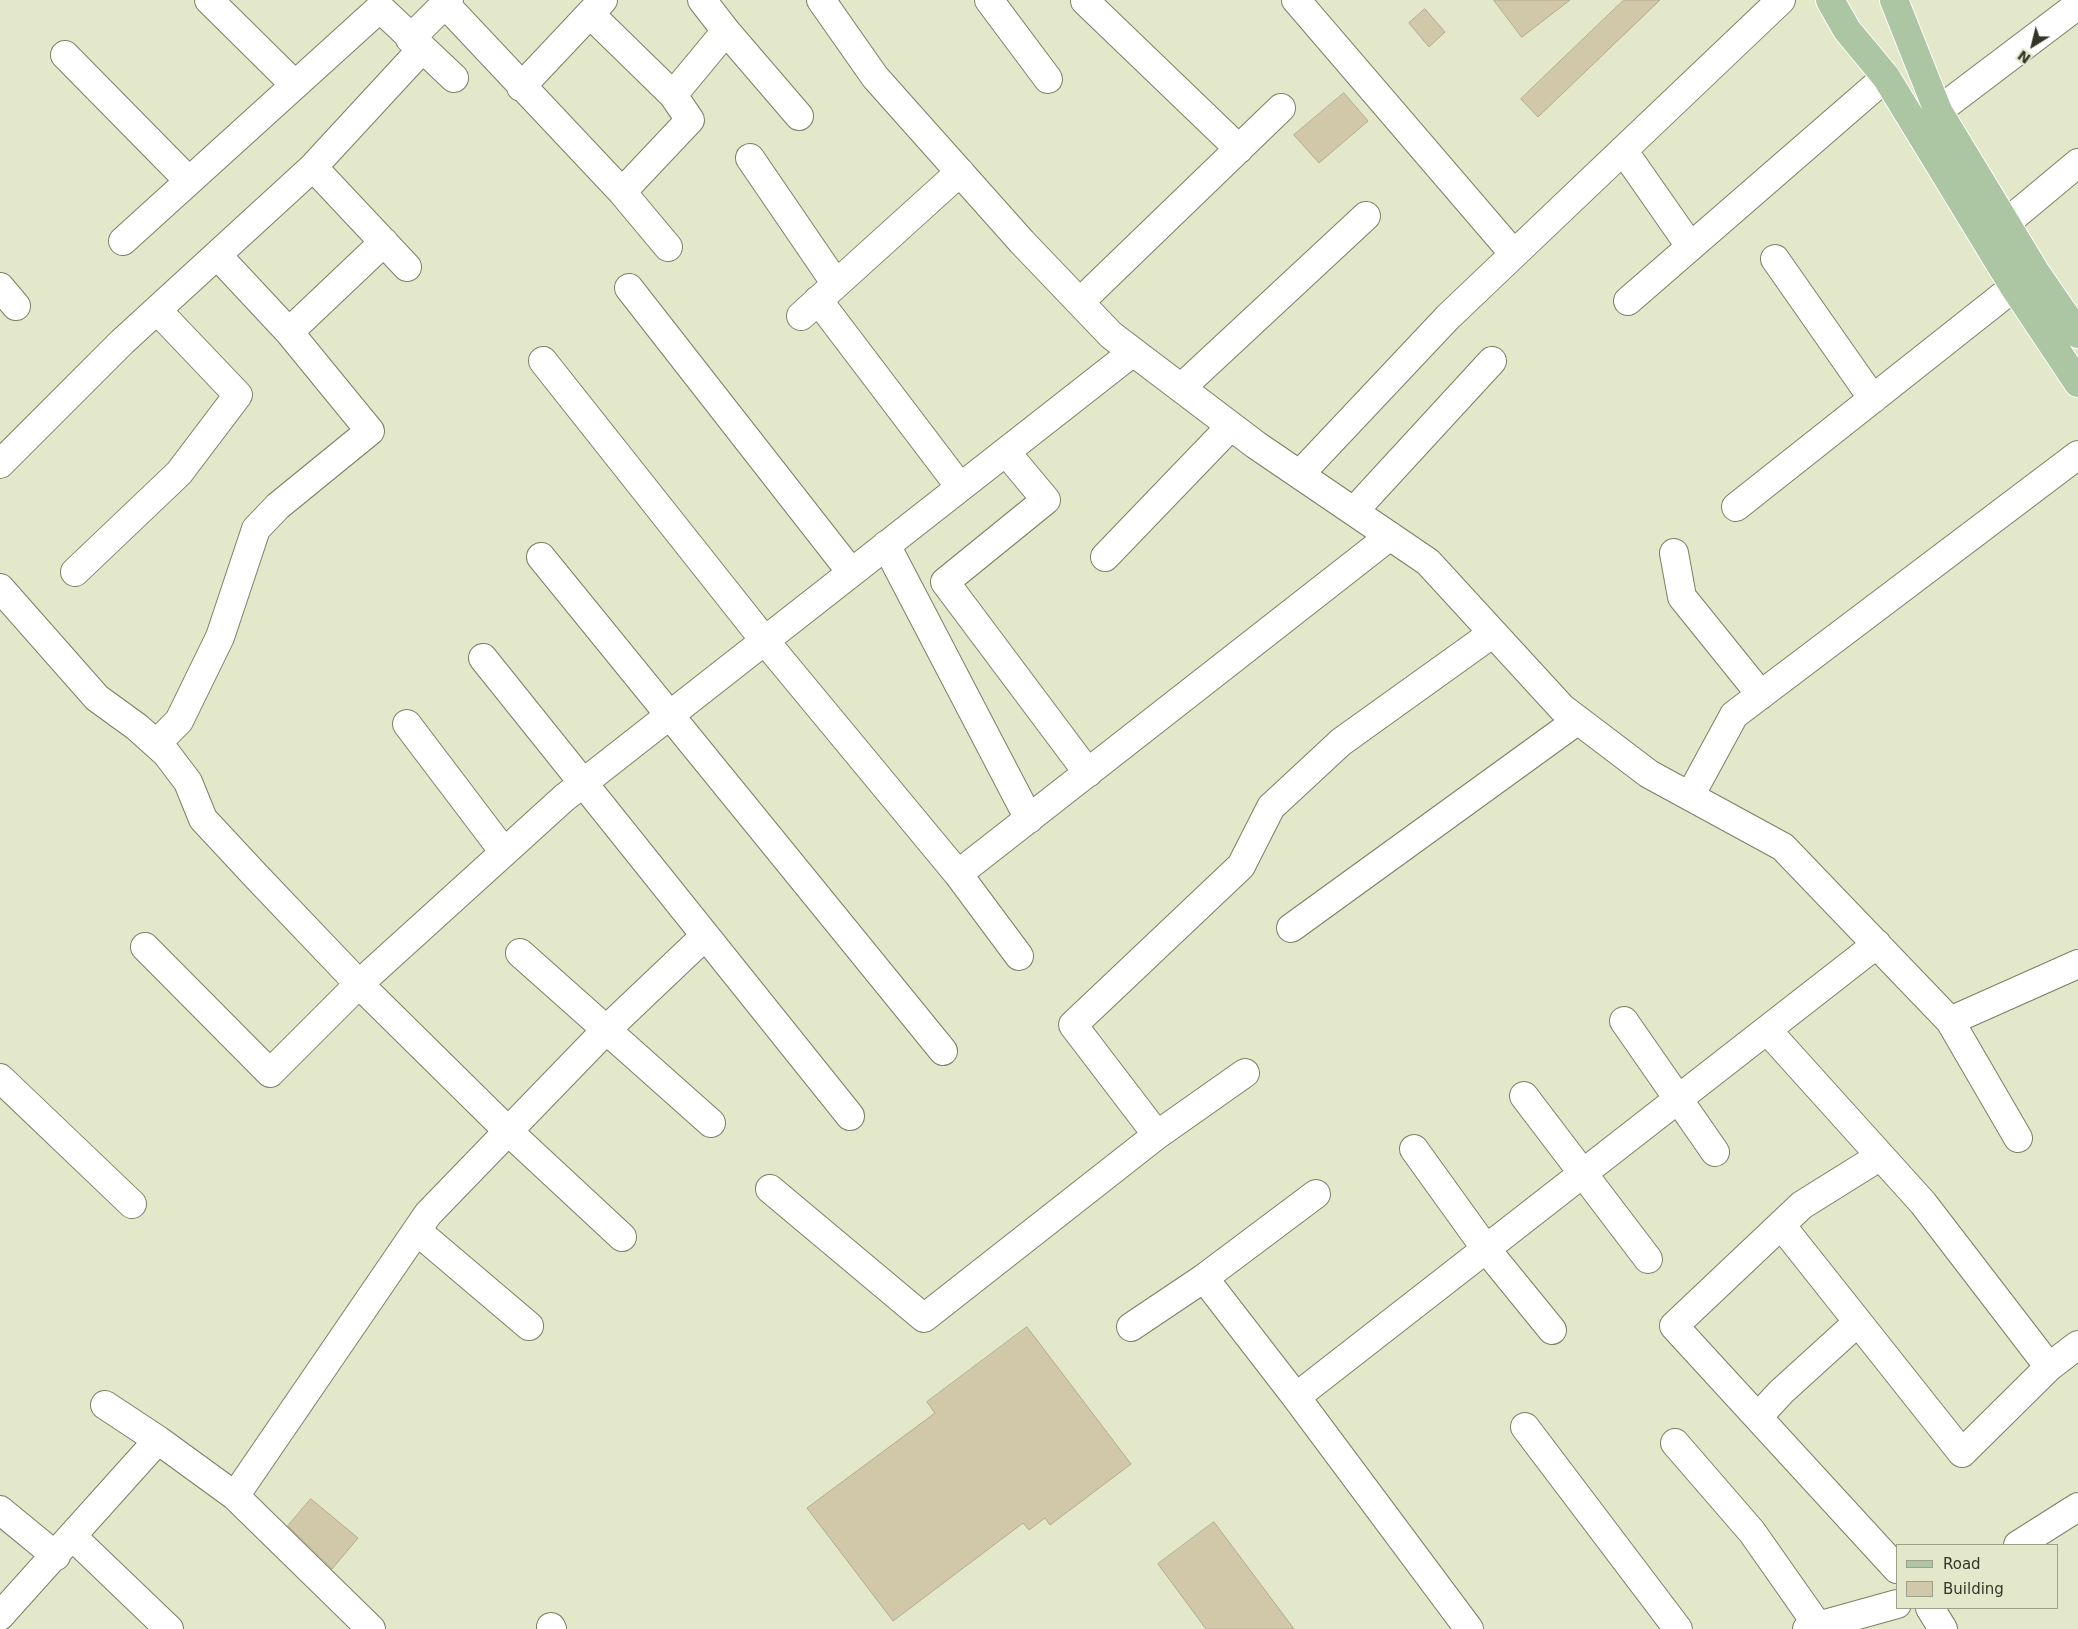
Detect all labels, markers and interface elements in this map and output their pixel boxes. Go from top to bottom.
north arrow [2008,20,2058,70]
text: N [2015,47,2034,67]
legend [1896,1544,2058,1609]
text: Road [1943,1555,1981,1573]
text: Building [1943,1580,2004,1598]

